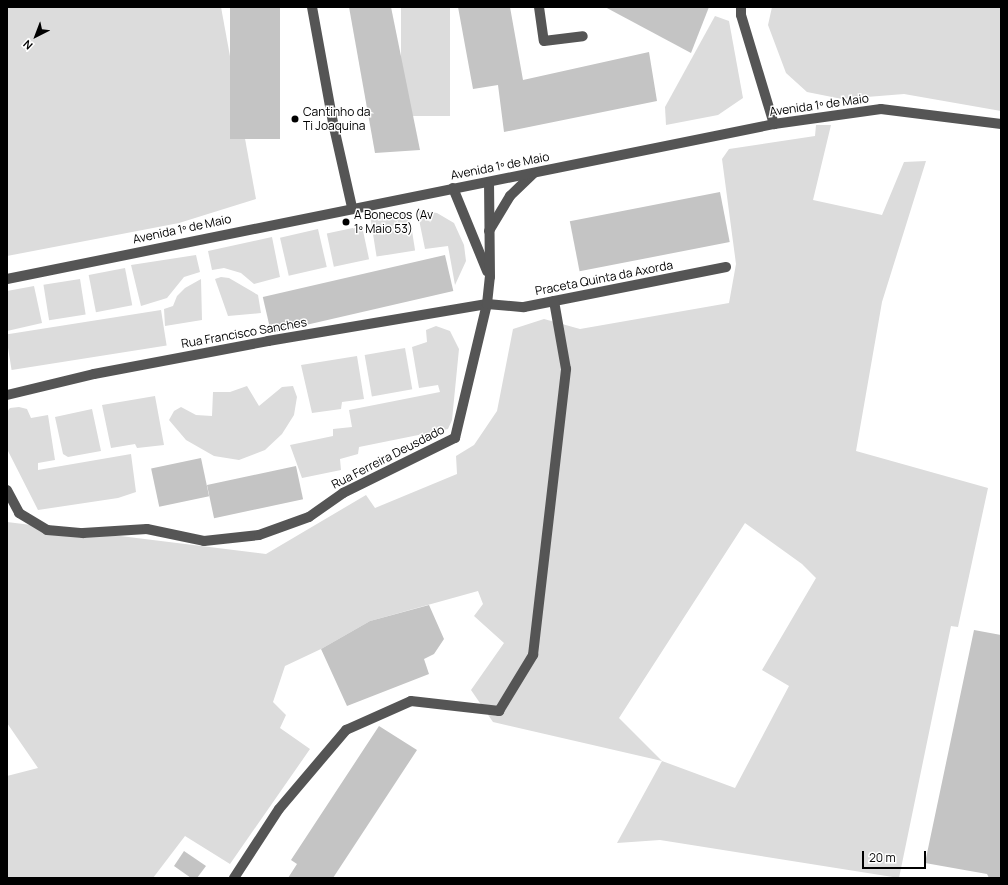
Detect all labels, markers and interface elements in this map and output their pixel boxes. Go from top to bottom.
north arrow [16,16,56,56]
text: N [20,37,36,54]
street label: Avenida 1º de Maio [768,91,870,119]
place label: Cantinho da Ti Joaquina [303,105,371,133]
marker: Cantinho da Ti Joaquina [290,114,300,124]
street label: Avenida 1º de Maio [449,149,551,183]
place label: A Bonecos (Av 1º Maio 53) [354,208,433,236]
street label: Avenida 1º de Maio [131,212,233,246]
marker: A Bonecos (Av 1º Maio 53) [341,217,351,227]
street label: Praceta Quinta da Axorda [534,258,674,298]
street label: Rua Francisco Sanches [180,315,308,351]
street label: Rua Ferreira Deusdado [329,422,447,492]
scale bar [864,843,928,869]
text: 20 m [869,849,896,866]

